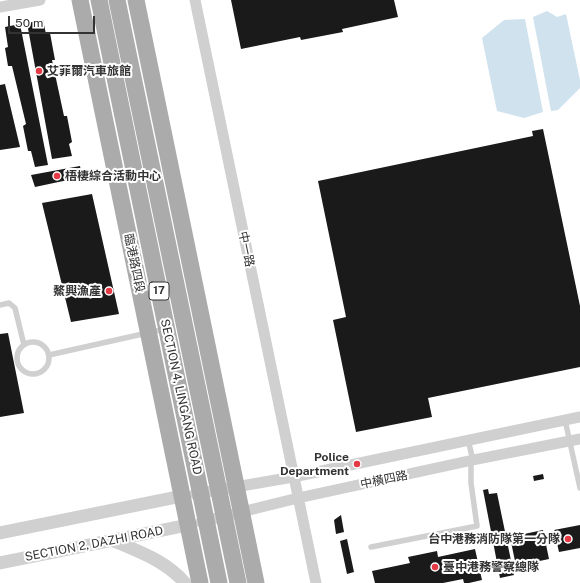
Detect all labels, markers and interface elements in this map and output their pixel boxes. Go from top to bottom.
scale bar [10,8,97,34]
text: 50 m [15,16,43,30]
place label: 艾菲爾汽車旅館 [47,64,131,78]
marker: 艾菲爾汽車旅館 [34,66,44,76]
place label: 梧棲綜合活動中心 [65,169,161,183]
marker: 梧棲綜合活動中心 [52,171,62,181]
street label: 中一路 [235,230,257,268]
street label: 臨港路四段 [121,232,147,294]
road number: 17 [149,282,169,300]
place label: 鰲興漁產 [53,284,101,298]
marker: 鰲興漁產 [104,286,114,296]
street label: SECTION 4, LINGANG ROAD [157,318,205,476]
place label: Police Department [280,450,349,478]
marker: Police Department [352,459,362,469]
street label: 中橫四路 [359,468,409,492]
street label: SECTION 2, DAZHI ROAD [24,524,164,564]
place label: 台中港務消防隊第一分隊 [428,532,560,546]
marker: 台中港務消防隊第一分隊 [563,534,573,544]
place label: 臺中港務警察總隊 [443,560,539,574]
marker: 臺中港務警察總隊 [430,562,440,572]

